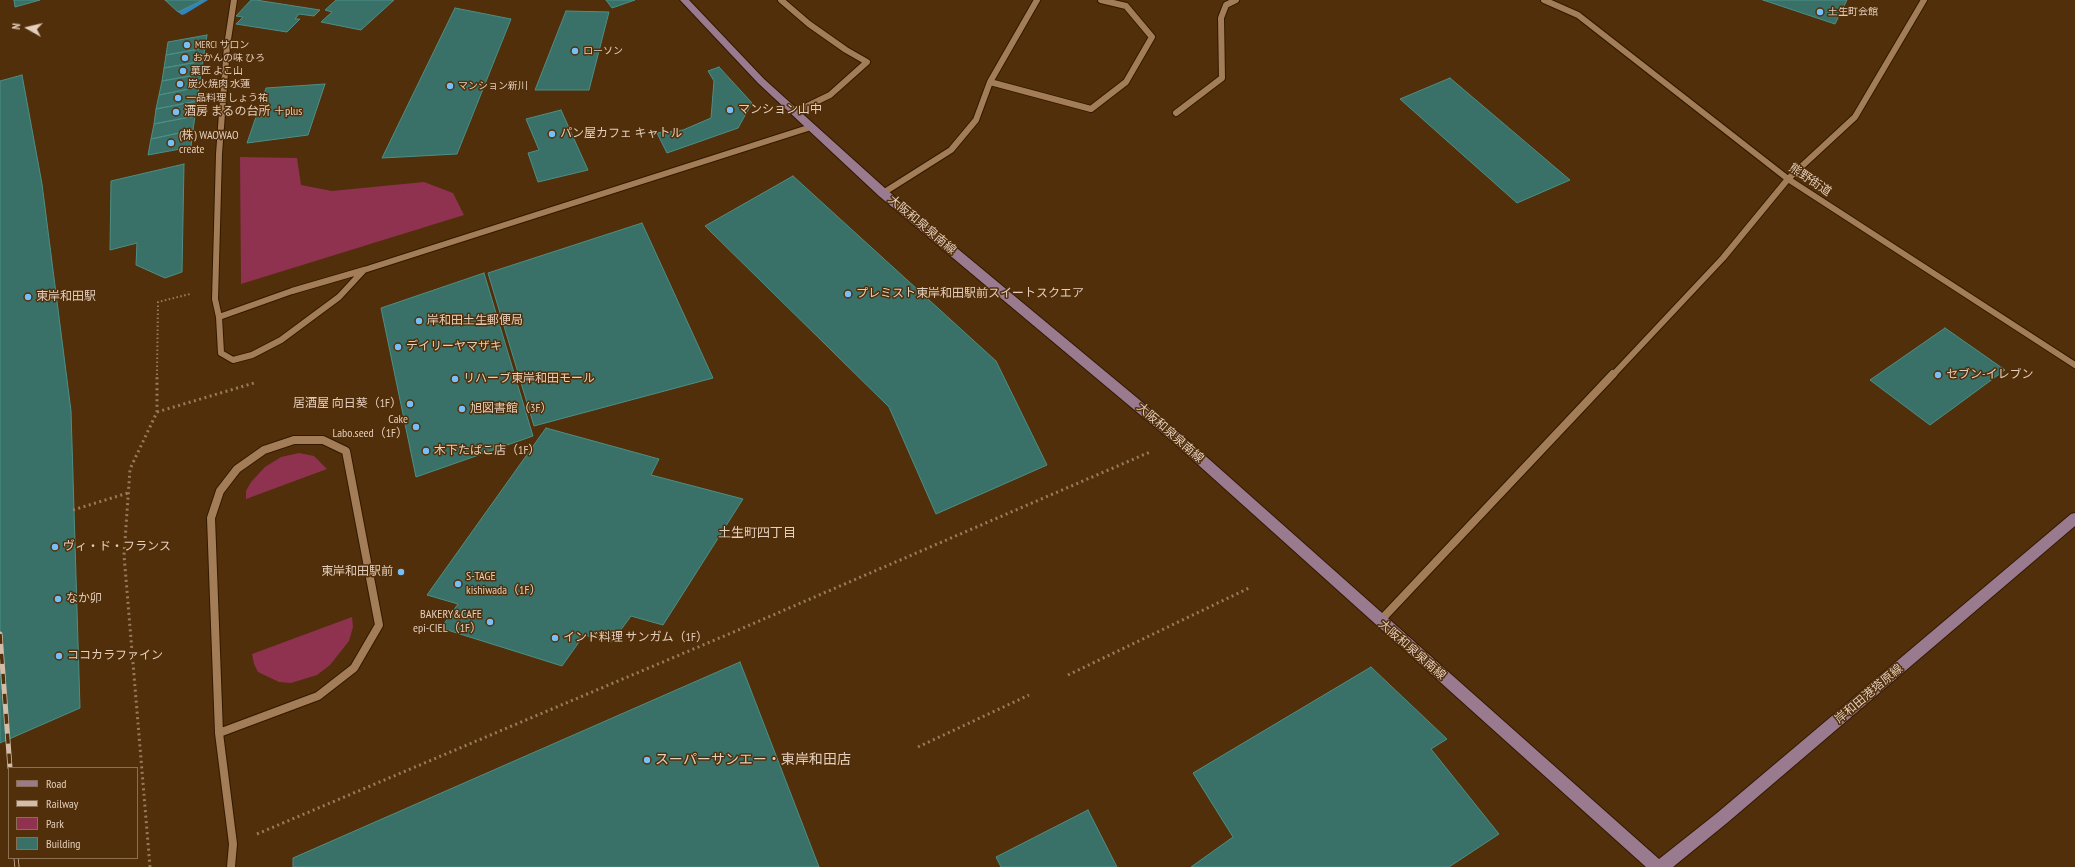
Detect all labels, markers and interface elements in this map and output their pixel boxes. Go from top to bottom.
place label: 土生町会館 [1828,6,1878,18]
marker: 土生町会館 [1815,7,1825,17]
north arrow [8,8,48,48]
text: N [9,22,23,30]
place label: MERCI サロン [195,39,249,51]
marker: MERCI サロン [182,40,192,50]
place label: ローソン [583,45,623,57]
marker: ローソン [570,46,580,56]
place label: おかんの味 ひろ [193,52,265,64]
marker: おかんの味 ひろ [180,53,190,63]
place label: 菓匠 よこ山 [191,65,243,77]
marker: 菓匠 よこ山 [178,66,188,76]
place label: 炭火焼肉 水蓮 [188,78,250,90]
marker: 炭火焼肉 水蓮 [175,79,185,89]
place label: マンション新川 [458,80,528,92]
marker: マンション新川 [445,81,455,91]
place label: 一品料理 しょう祐 [186,92,268,104]
marker: 一品料理 しょう祐 [173,93,183,103]
place label: マンション山中 [738,103,822,117]
place label: 酒房 まるの台所 ＋plus [184,105,302,119]
marker: マンション山中 [725,105,735,115]
marker: 酒房 まるの台所 ＋plus [171,107,181,117]
place label: パン屋カフェ キャトル [560,127,683,141]
place label: (株) WAOWAO create [179,129,238,157]
marker: パン屋カフェ キャトル [547,129,557,139]
marker: (株) WAOWAO create [166,138,176,148]
street label: 熊野街道 [1786,161,1834,199]
street label: 大阪和泉泉南線 [885,192,959,258]
place label: プレミスト東岸和田駅前スイートスクエア [856,287,1084,301]
marker: プレミスト東岸和田駅前スイートスクエア [843,289,853,299]
place label: 東岸和田駅 [36,290,96,304]
marker: 東岸和田駅 [23,292,33,302]
place label: 岸和田土生郵便局 [427,314,523,328]
marker: 岸和田土生郵便局 [414,316,424,326]
place label: デイリーヤマザキ [406,340,502,354]
marker: デイリーヤマザキ [393,342,403,352]
place label: セブン-イレブン [1946,368,2033,382]
marker: セブン-イレブン [1933,370,1943,380]
place label: リハーブ東岸和田モール [463,372,595,386]
marker: リハーブ東岸和田モール [450,374,460,384]
place label: 居酒屋 向日葵（1F） [293,397,402,411]
marker: 居酒屋 向日葵（1F） [405,399,415,409]
street label: 大阪和泉泉南線 [1134,400,1206,466]
place label: 旭図書館（3F） [470,402,552,416]
marker: 旭図書館（3F） [457,404,467,414]
place label: Cake Labo.seed（1F） [332,413,408,441]
marker: Cake Labo.seed（1F） [411,422,421,432]
place label: 木下たばこ店（1F） [434,444,540,458]
marker: 木下たばこ店（1F） [421,446,431,456]
district label: 土生町四丁目 [718,525,796,541]
place label: ヴィ・ド・フランス [63,540,171,554]
marker: ヴィ・ド・フランス [50,542,60,552]
place label: 東岸和田駅前 [321,565,393,579]
marker: 東岸和田駅前 [396,567,406,577]
place label: S-TAGE kishiwada（1F） [466,570,541,598]
marker: S-TAGE kishiwada（1F） [453,579,463,589]
place label: なか卯 [66,592,102,606]
marker: なか卯 [53,594,63,604]
place label: BAKERY&CAFE epi-CIEL（1F） [413,608,482,636]
marker: BAKERY&CAFE epi-CIEL（1F） [485,617,495,627]
street label: 大阪和泉泉南線 [1376,617,1448,683]
place label: インド料理 サンガム（1F） [563,631,708,645]
marker: インド料理 サンガム（1F） [550,633,560,643]
place label: ココカラファイン [67,649,163,663]
marker: ココカラファイン [54,651,64,661]
street label: 岸和田港塔原線 [1832,661,1906,727]
place label: スーパーサンエー・東岸和田店 [655,752,851,768]
marker: スーパーサンエー・東岸和田店 [642,755,652,765]
legend [8,767,138,859]
text: Road [46,776,66,791]
text: Railway [46,796,78,811]
text: Park [46,816,64,831]
text: Building [46,836,81,851]

